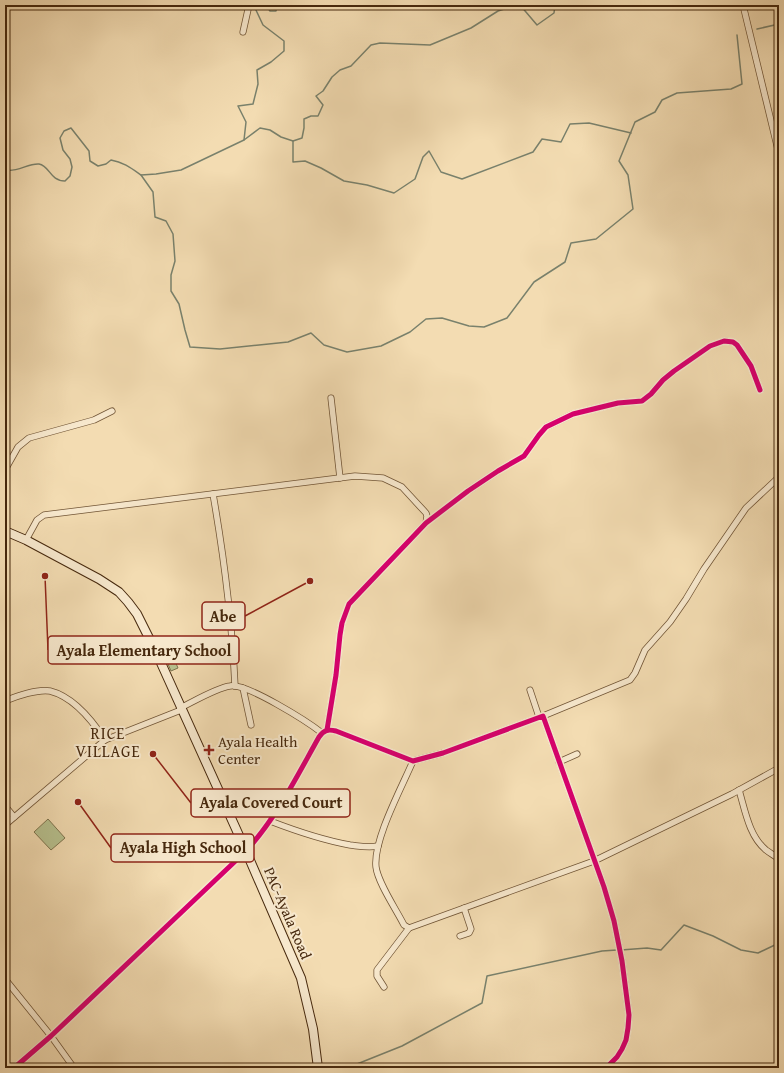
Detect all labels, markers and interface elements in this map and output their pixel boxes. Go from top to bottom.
callout: Abe [202,602,245,630]
text: Abe [210,604,237,628]
callout: Ayala Elementary School [48,636,239,664]
text: Ayala Elementary School [56,638,232,662]
district label: RICE VILLAGE [76,721,140,763]
place label: Ayala Health Center [218,731,298,769]
marker: Ayala Health Center [203,744,215,756]
callout: Ayala Covered Court [191,789,350,817]
text: Ayala Covered Court [199,790,343,814]
callout: Ayala High School [111,834,254,862]
text: Ayala High School [120,835,246,859]
street label: PAC-Ayala Road [259,864,317,962]

